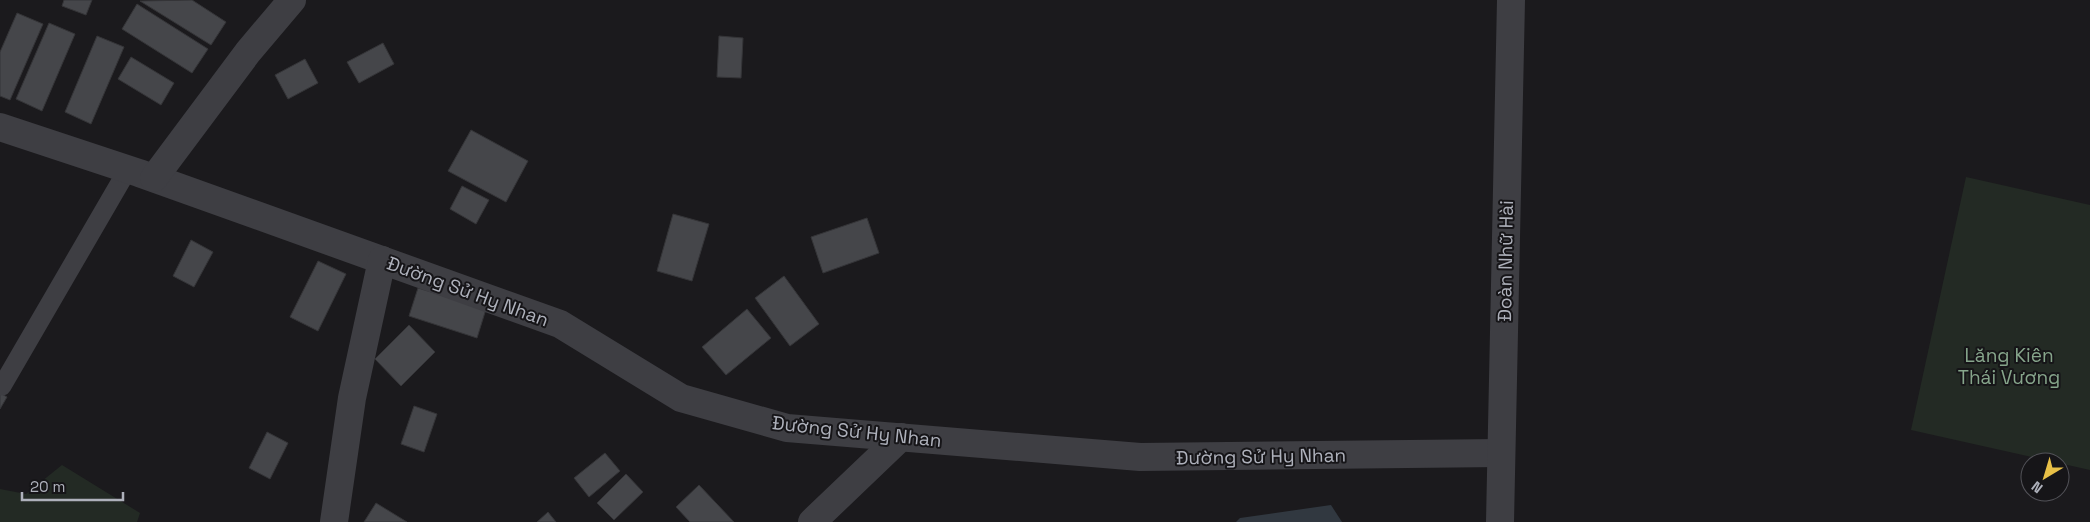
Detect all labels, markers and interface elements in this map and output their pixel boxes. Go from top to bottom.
street label: Đoàn Nhữ Hài [1492,200,1519,322]
street label: Đường Sử Hy Nhan [384,251,552,332]
park label: Lăng Kiên Thái Vương [1958,343,2060,390]
street label: Đường Sử Hy Nhan [771,410,943,453]
street label: Đường Sử Hy Nhan [1176,443,1346,470]
north arrow [2020,452,2070,502]
scale bar [22,470,124,502]
text: 20 m [30,477,65,496]
text: N [2028,477,2046,497]

